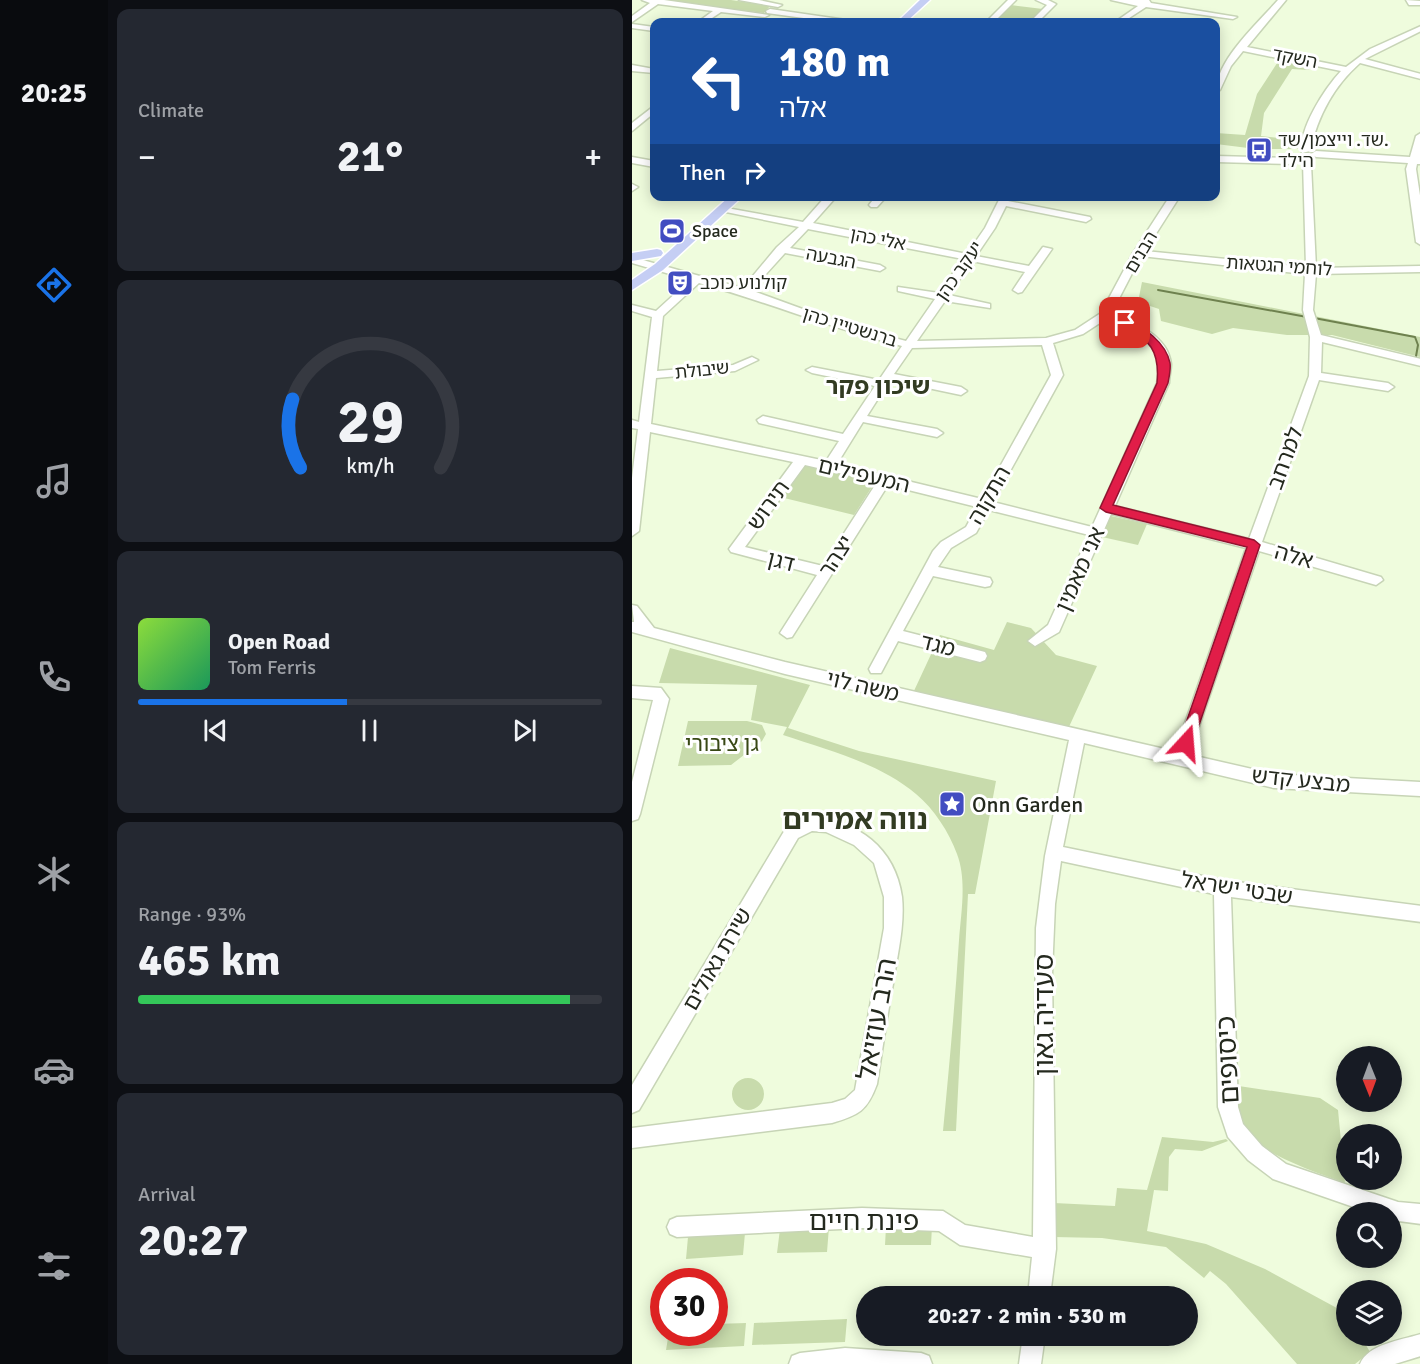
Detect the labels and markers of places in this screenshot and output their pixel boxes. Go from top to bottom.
place label: שד. וייצמן/שד. הילד [1278,129,1389,172]
bus stop icon: שד. וייצמן/שד. הילד [1244,135,1274,165]
sports icon: Space [657,216,687,246]
place label: Space [692,220,738,242]
theatre icon: קולנוע כוכב [665,268,695,298]
place label: קולנוע כוכב [700,272,787,294]
pin [1099,297,1150,348]
place icon: Onn Garden [937,789,967,819]
place label: Onn Garden [972,791,1083,818]

